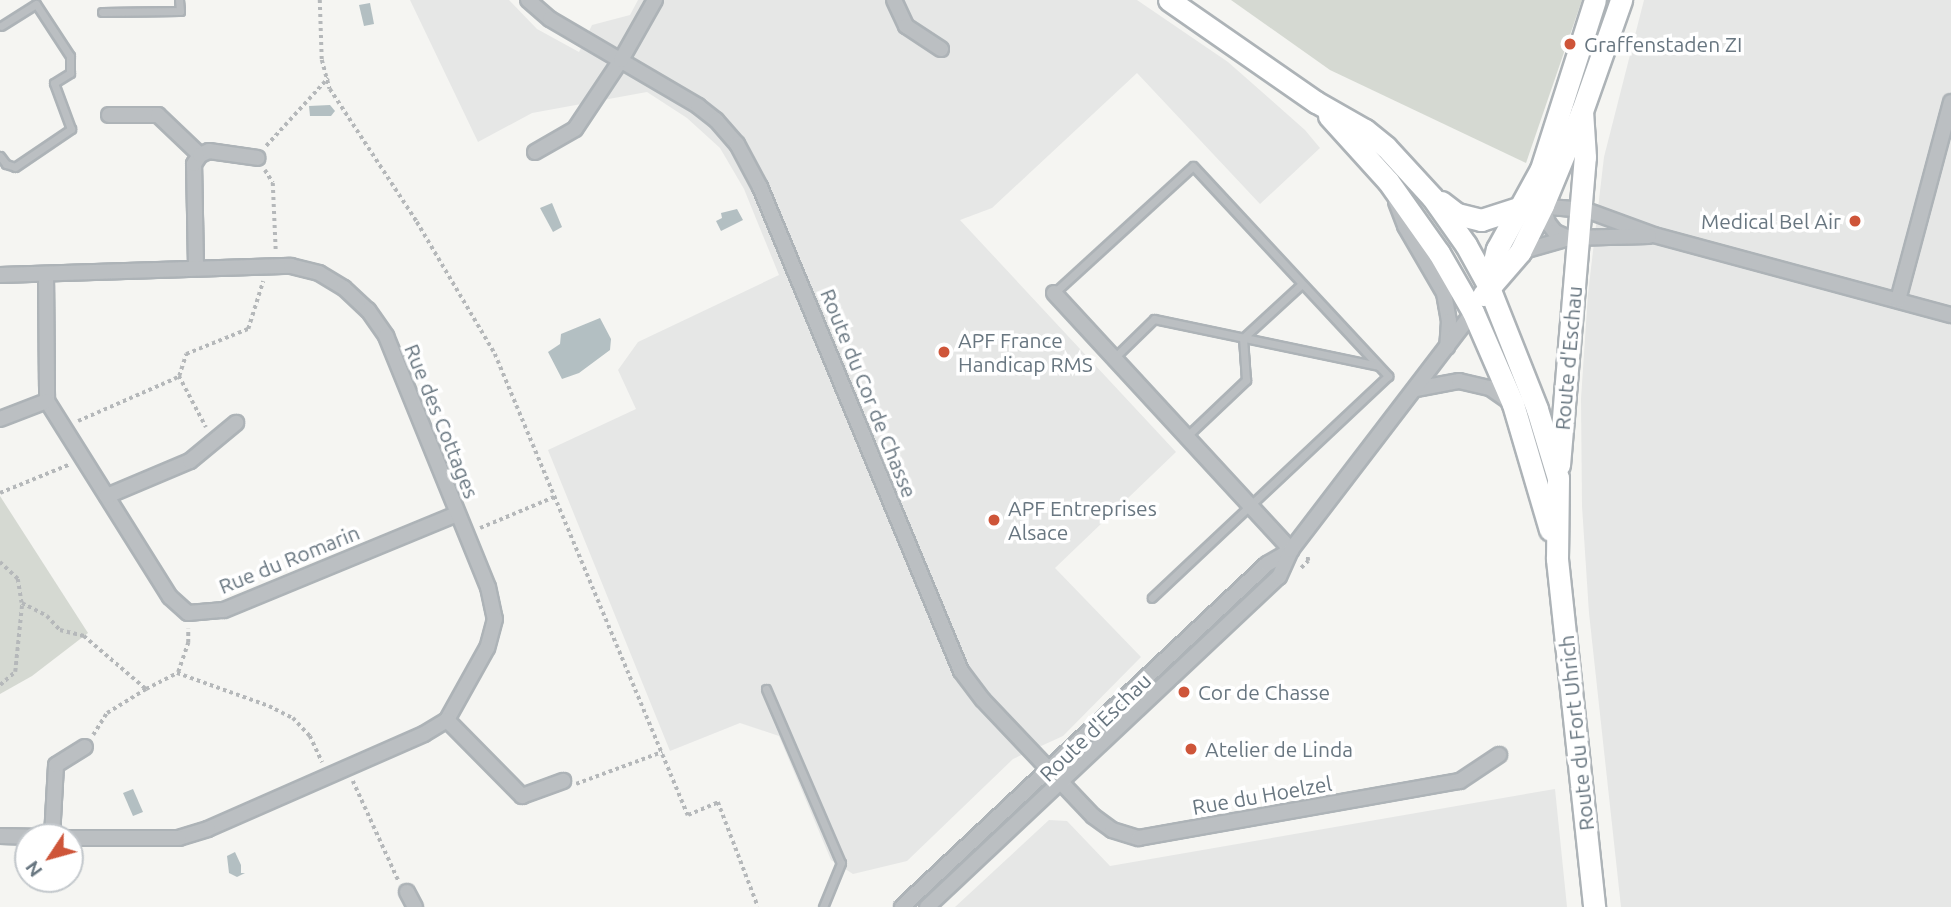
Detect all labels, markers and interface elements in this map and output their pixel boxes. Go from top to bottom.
place label: Graffenstaden ZI [1584,31,1742,57]
marker: Graffenstaden ZI [1562,36,1578,52]
place label: Medical Bel Air [1701,208,1841,234]
marker: Medical Bel Air [1847,213,1863,229]
street label: Route du Cor de Chasse [816,285,922,501]
street label: Route d'Eschau [1549,285,1587,431]
place label: APF France Handicap RMS [958,327,1093,377]
street label: Rue des Cottages [400,340,484,502]
marker: APF France Handicap RMS [936,344,952,360]
place label: APF Entreprises Alsace [1008,495,1157,545]
marker: APF Entreprises Alsace [986,512,1002,528]
street label: Rue du Romarin [215,519,363,599]
street label: Route du Fort Uhrich [1553,634,1599,832]
street label: Route d'Eschau [1034,668,1156,786]
place label: Cor de Chasse [1198,679,1330,705]
marker: Cor de Chasse [1176,684,1192,700]
place label: Atelier de Linda [1205,736,1353,762]
marker: Atelier de Linda [1183,741,1199,757]
street label: Rue du Hoelzel [1190,770,1334,820]
north arrow [14,823,84,893]
text: N [21,857,47,881]

